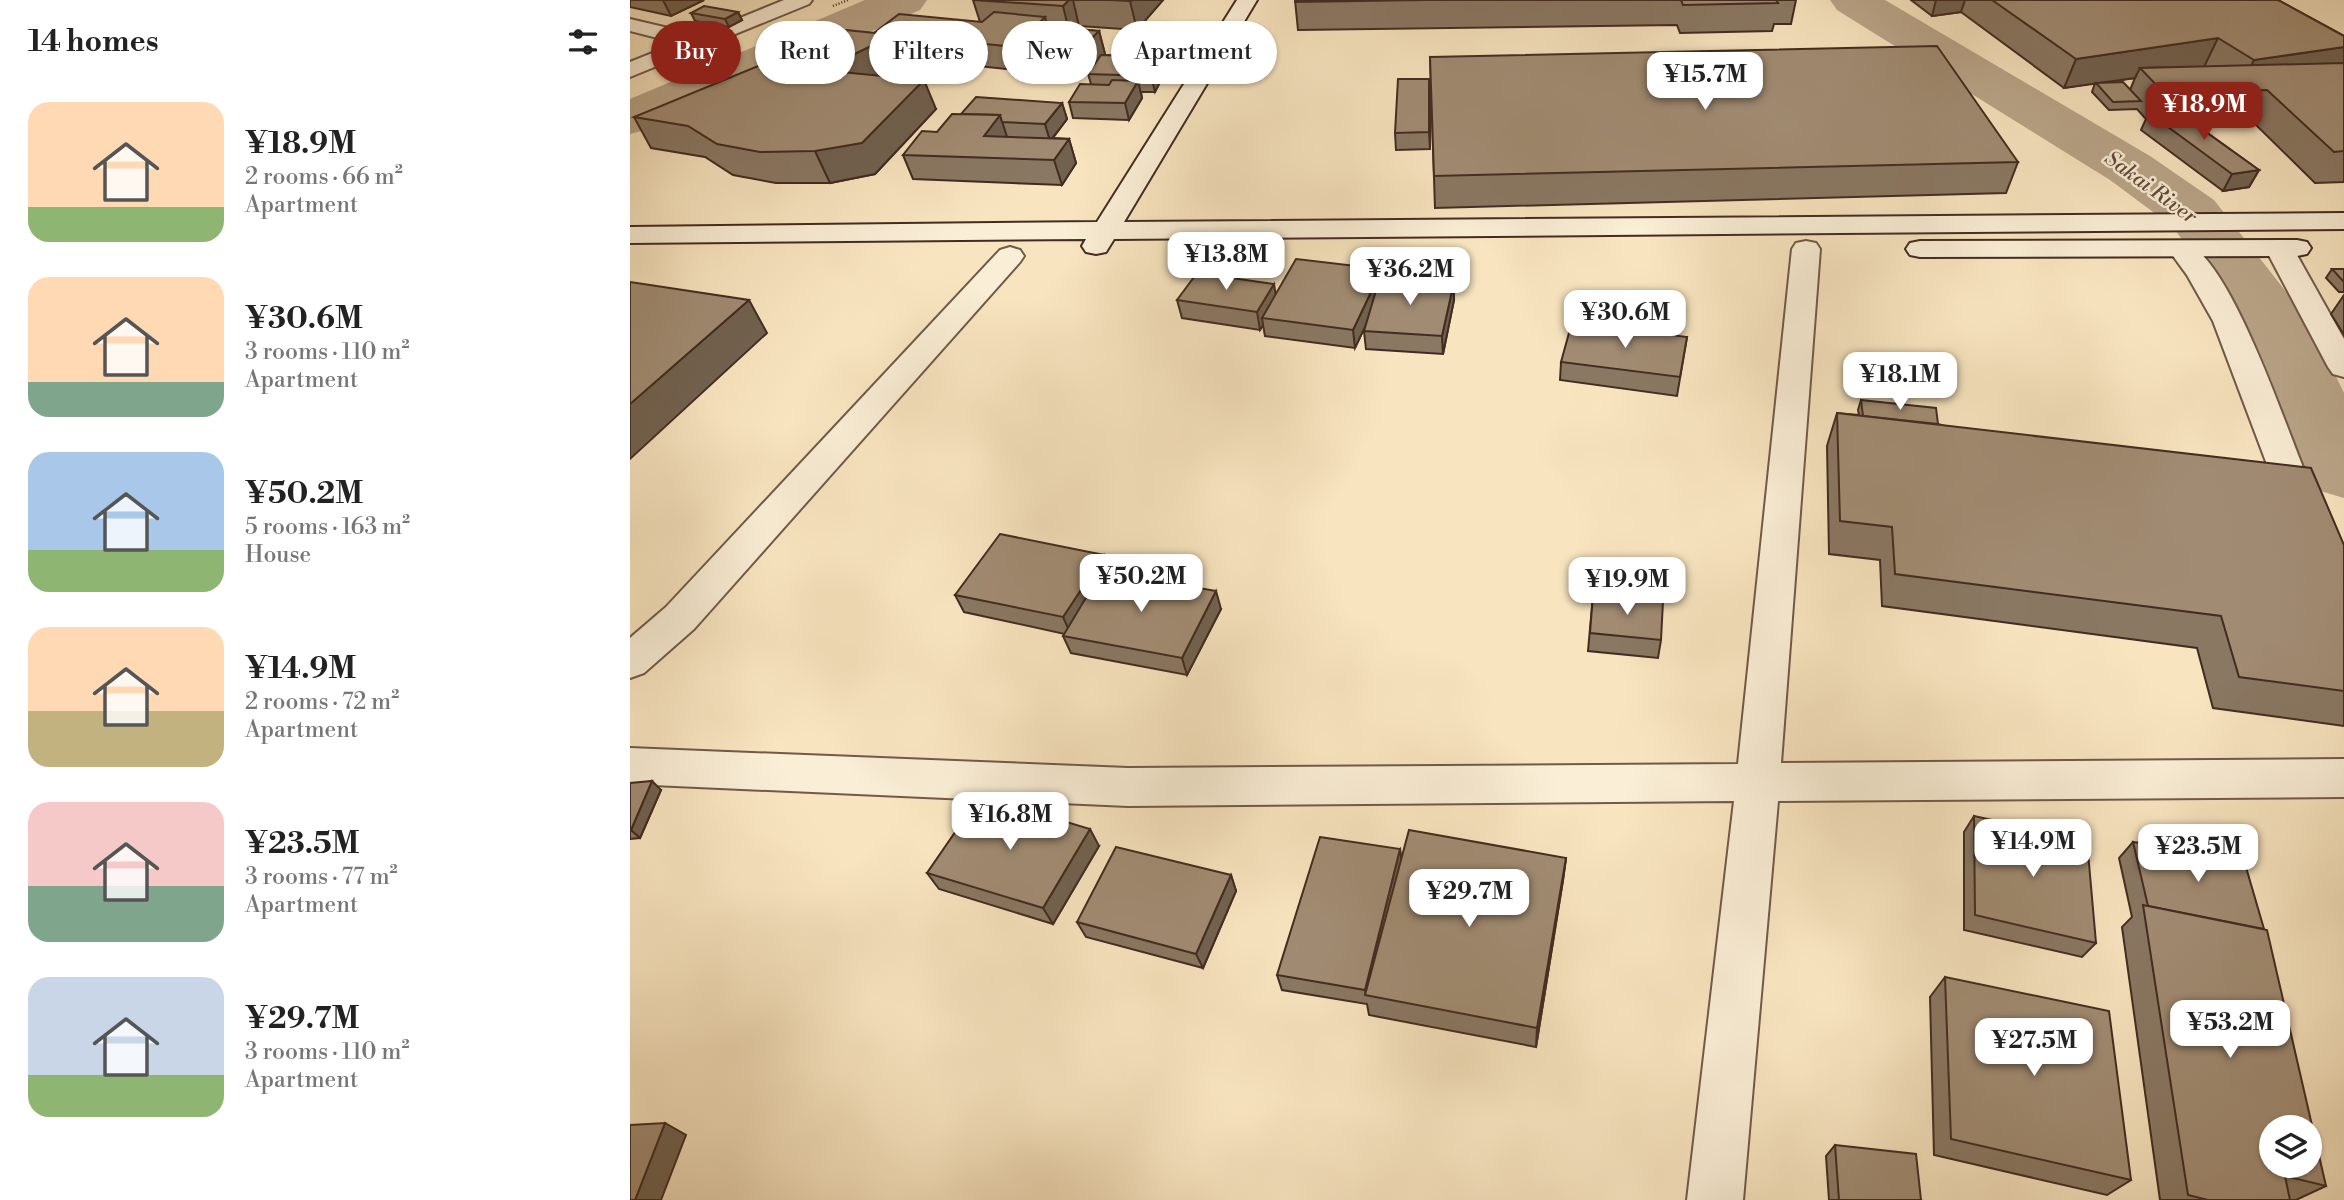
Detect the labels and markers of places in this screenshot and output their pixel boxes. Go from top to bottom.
pin: ¥15.7M [1648,52,1762,112]
pin: ¥18.9M [2147,82,2261,142]
pin: ¥13.8M [1169,232,1283,292]
pin: ¥36.2M [1353,247,1467,307]
pin: ¥30.6M [1568,290,1682,350]
pin: ¥18.1M [1843,352,1957,412]
pin: ¥50.2M [1084,554,1198,614]
pin: ¥19.9M [1570,558,1684,617]
pin: ¥16.8M [953,792,1067,852]
pin: ¥14.9M [1976,820,2090,879]
pin: ¥23.5M [2141,824,2255,884]
pin: ¥29.7M [1412,870,1526,929]
pin: ¥53.2M [2173,1000,2287,1060]
pin: ¥27.5M [1977,1018,2091,1078]

